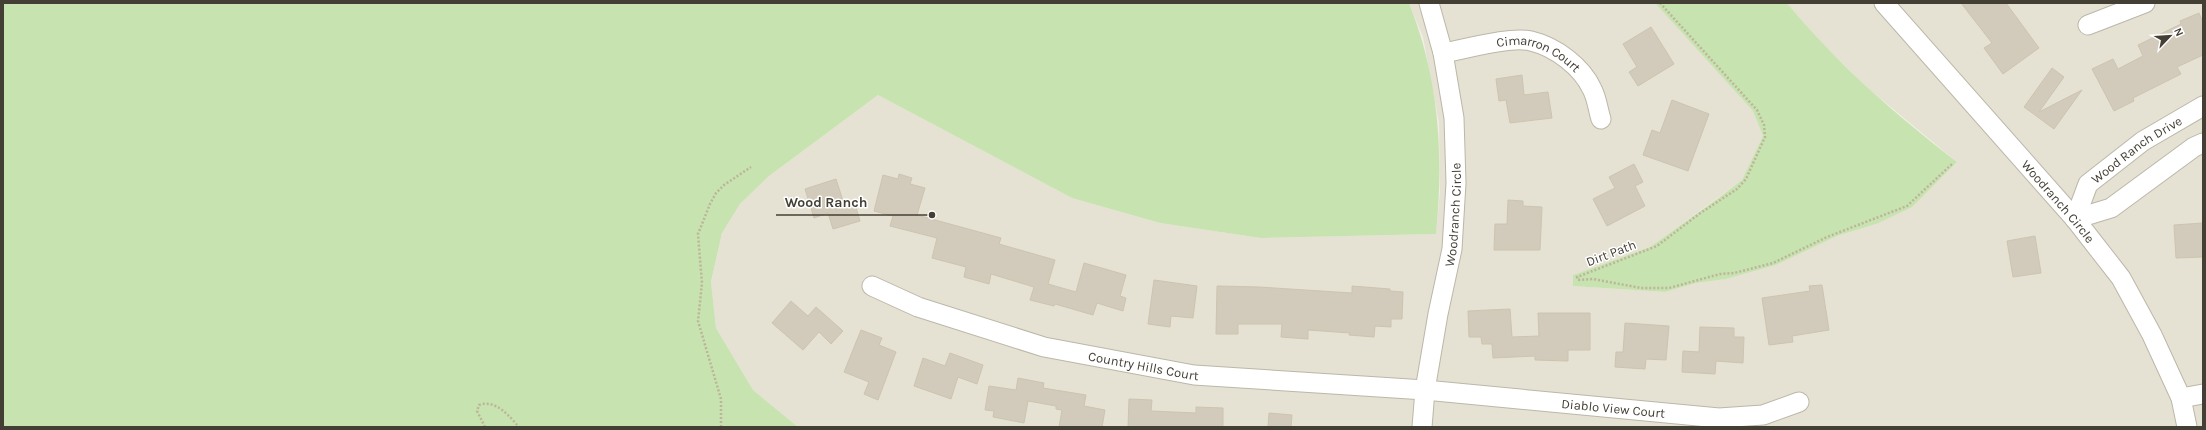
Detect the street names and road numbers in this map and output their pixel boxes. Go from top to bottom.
street label: Cimarron Court [1495,32,1584,75]
street label: Wood Ranch Drive [2088,112,2185,186]
street label: Woodranch Circle [2019,157,2098,246]
street label: Woodranch Circle [1441,162,1464,268]
street label: Dirt Path [1584,237,1638,269]
street label: Country Hills Court [1087,348,1199,383]
street label: Diablo View Court [1561,396,1666,420]

